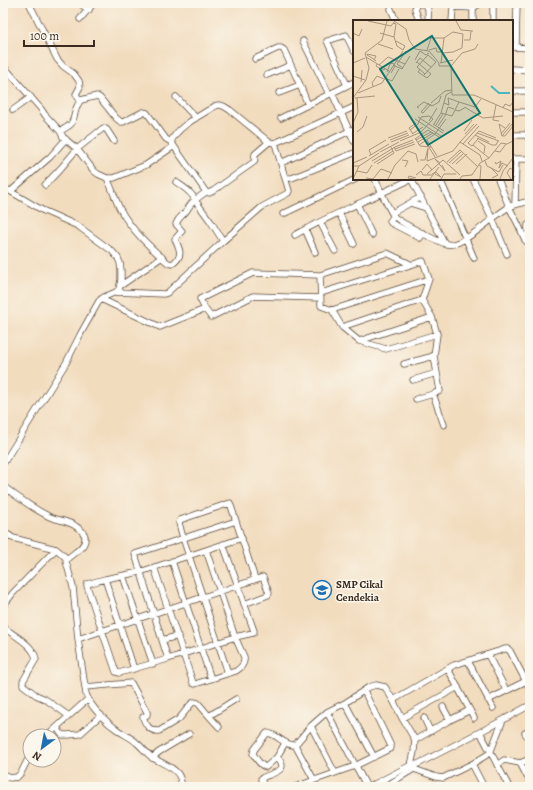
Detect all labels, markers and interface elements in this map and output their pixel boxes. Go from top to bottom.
inset map [353,20,513,180]
scale bar [24,22,94,48]
text: 100 m [30,28,59,44]
place label: SMP Cikal Cendekia [336,577,383,605]
school or university icon: SMP Cikal Cendekia [311,579,333,601]
north arrow [22,728,62,768]
text: N [30,748,44,765]

